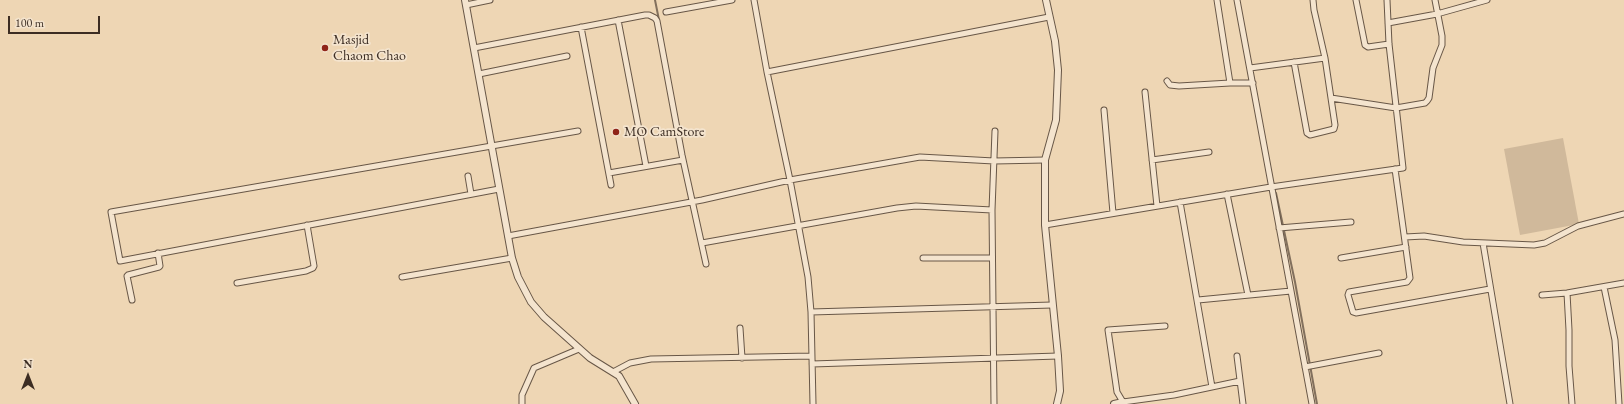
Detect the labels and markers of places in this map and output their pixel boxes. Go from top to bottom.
place label: Masjid Chaom Chao [333,32,406,64]
marker: Masjid Chaom Chao [320,43,330,53]
place label: MO CamStore [624,124,704,140]
marker: MO CamStore [611,127,621,137]

